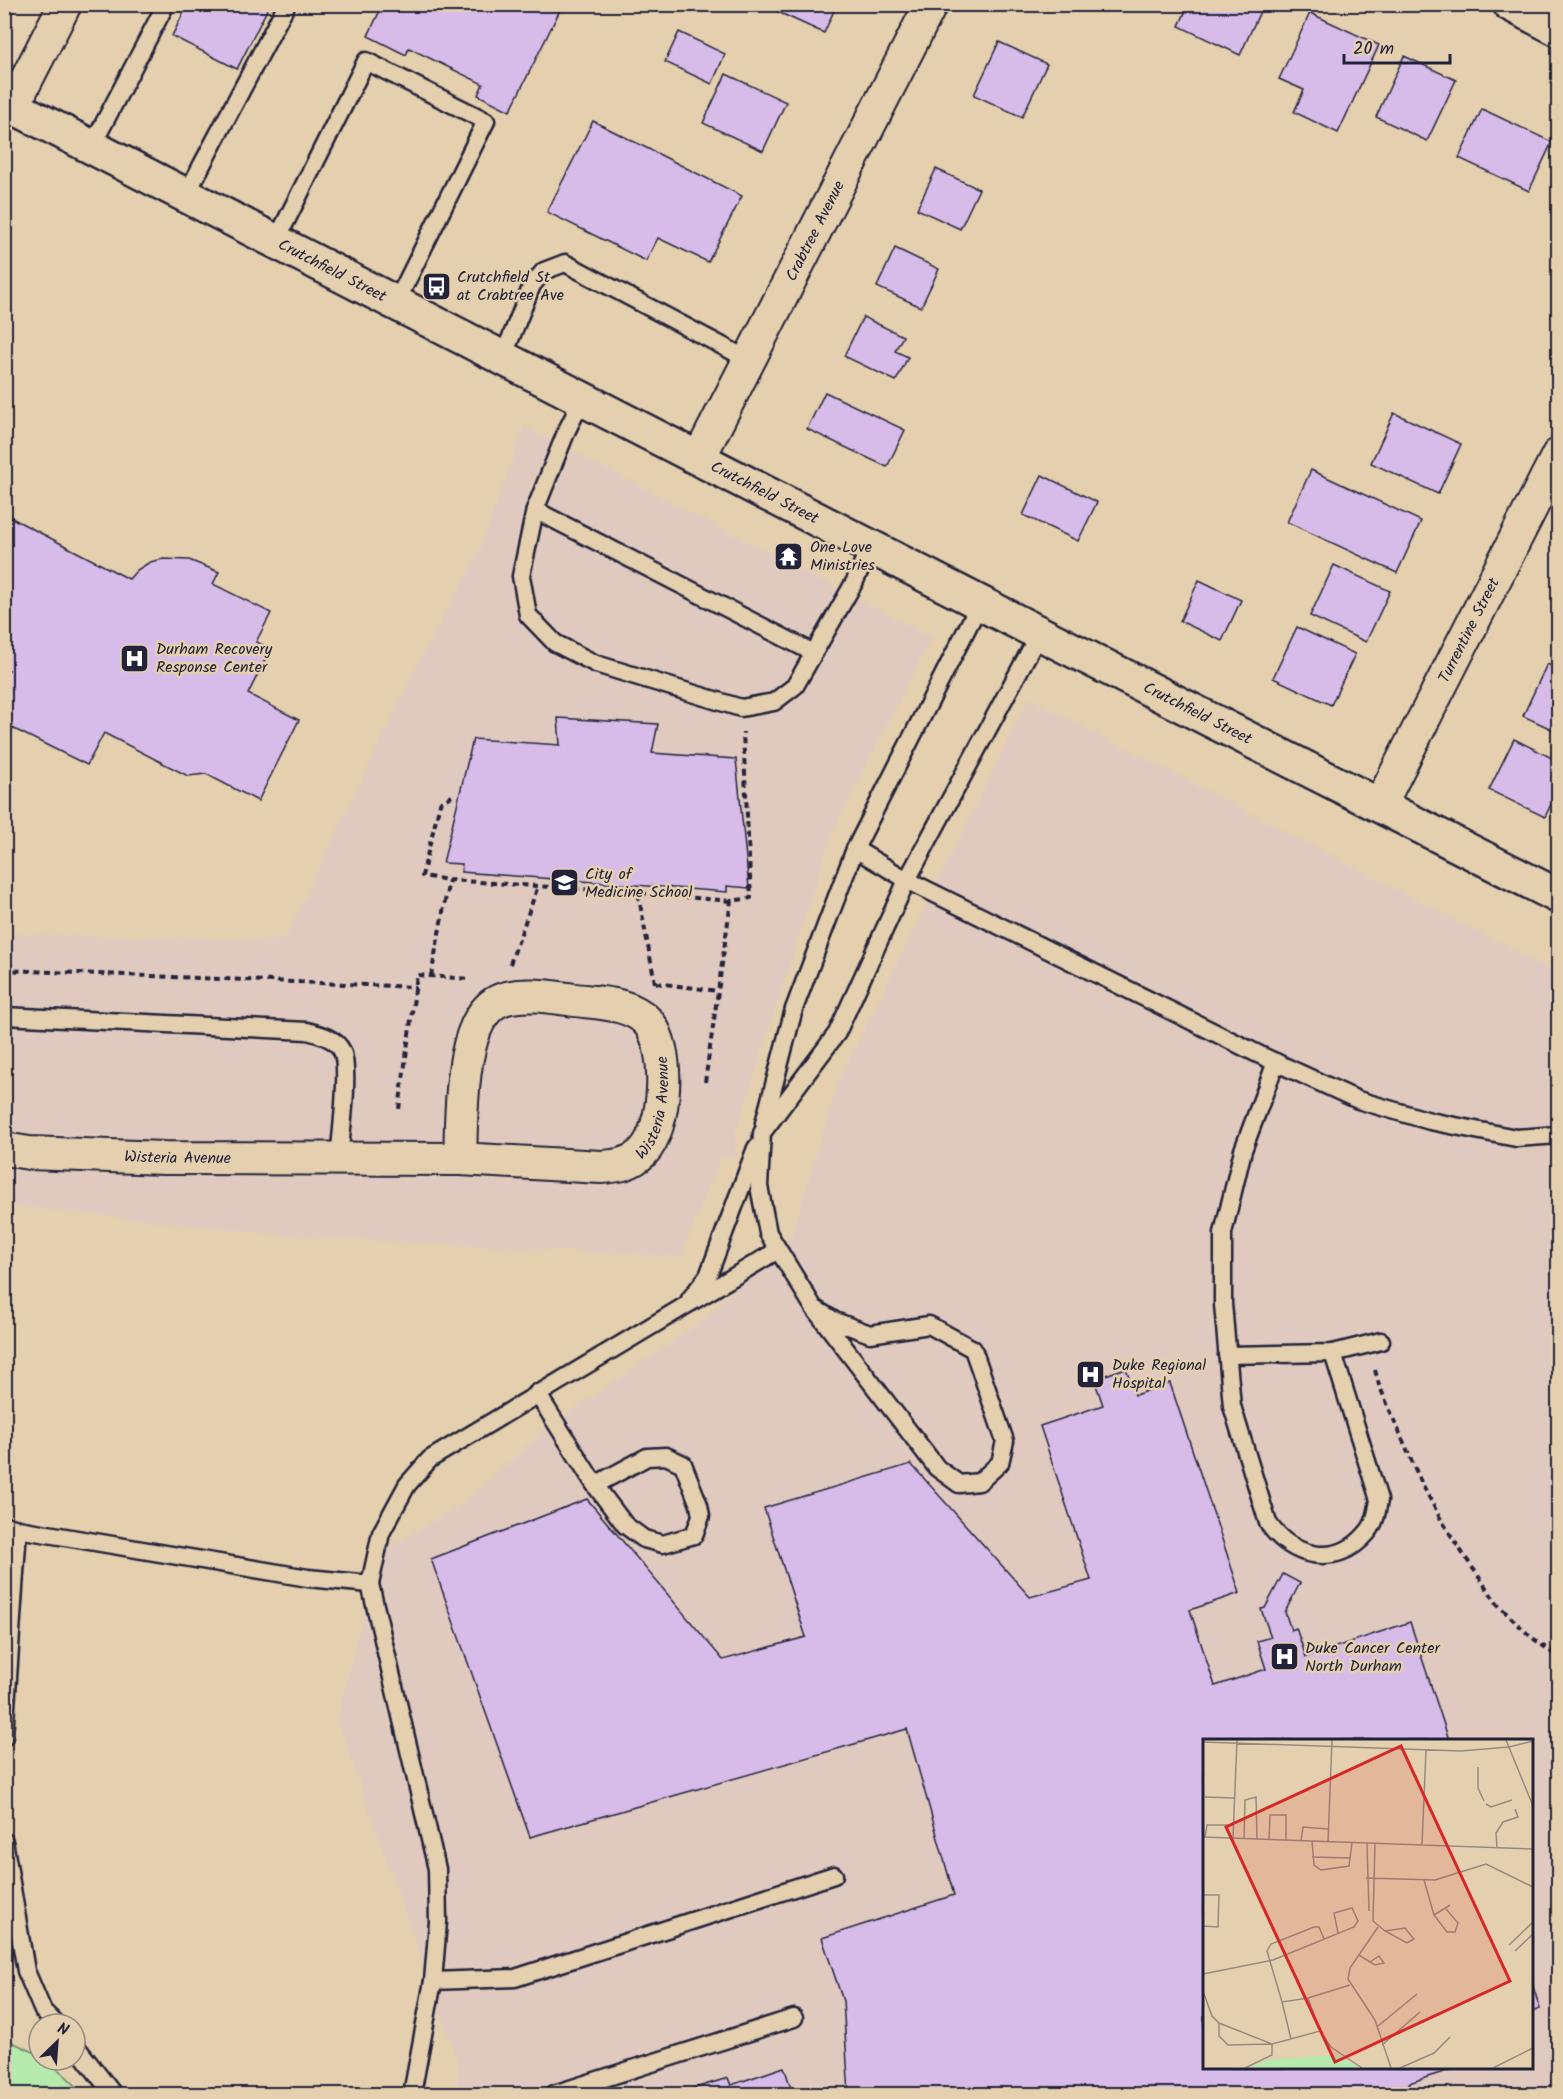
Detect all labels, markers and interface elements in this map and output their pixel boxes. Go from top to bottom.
scale bar [1344,27,1450,65]
text: 20 m [1353,35,1394,64]
street label: Crabtree Avenue [779,176,851,286]
street label: Crutchfield Street [274,232,392,309]
place label: Crutchfield St at Crabtree Ave [457,265,564,308]
bus stop icon: Crutchfield St at Crabtree Ave [420,270,452,302]
street label: Crutchfield Street [706,454,824,531]
place label: One Love Ministries [810,535,875,578]
temple icon: One Love Ministries [773,540,805,572]
street label: Turrentine Street [1432,572,1507,687]
place label: Durham Recovery Response Center [156,637,273,680]
hospital icon: Durham Recovery Response Center [119,642,151,674]
street label: Crutchfield Street [1139,675,1257,752]
place label: City of Medicine School [585,862,692,905]
school or university icon: City of Medicine School [548,867,580,899]
street label: Wisteria Avenue [629,1055,676,1166]
street label: Wisteria Avenue [124,1144,231,1171]
place label: Duke Regional Hospital [1112,1353,1206,1396]
hospital icon: Duke Regional Hospital [1075,1358,1107,1390]
place label: Duke Cancer Center North Durham [1305,1636,1441,1679]
hospital icon: Duke Cancer Center North Durham [1268,1641,1300,1673]
inset map [1203,1739,1533,2069]
north arrow [27,2012,87,2072]
text: N [53,2016,73,2043]

